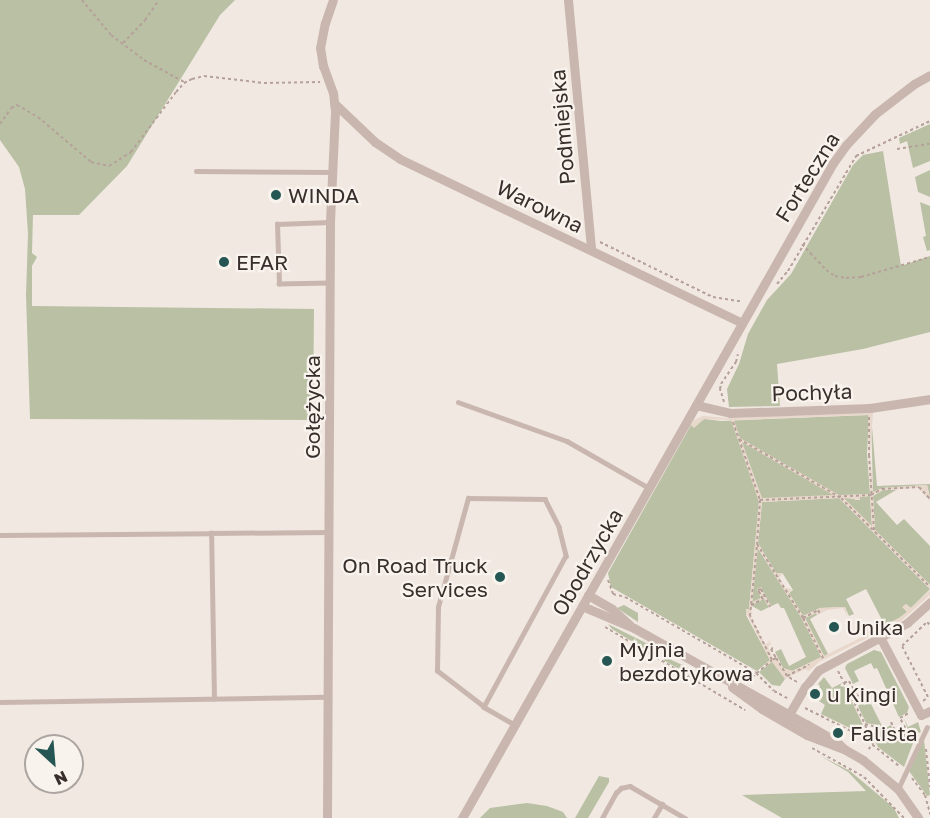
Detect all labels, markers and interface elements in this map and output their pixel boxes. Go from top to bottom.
street label: Podmiejska [544,68,580,186]
street label: Forteczna [770,127,844,227]
street label: Warowna [493,174,587,238]
place label: WINDA [288,182,359,208]
marker: WINDA [269,188,283,202]
place label: EFAR [236,249,288,275]
marker: EFAR [217,255,231,269]
street label: Gołężycka [299,355,325,459]
street label: Pochyła [771,378,853,406]
street label: Obodrzycka [546,504,628,620]
place label: On Road Truck Services [342,552,488,602]
marker: On Road Truck Services [493,570,507,584]
place label: Unika [846,614,903,640]
marker: Unika [827,620,841,634]
place label: Myjnia bezdotykowa [619,636,753,686]
marker: Myjnia bezdotykowa [600,654,614,668]
place label: u Kingi [827,681,897,707]
marker: u Kingi [808,687,822,701]
place label: Falista [850,720,918,746]
marker: Falista [831,726,845,740]
north arrow [24,734,84,794]
text: N [51,767,71,790]

